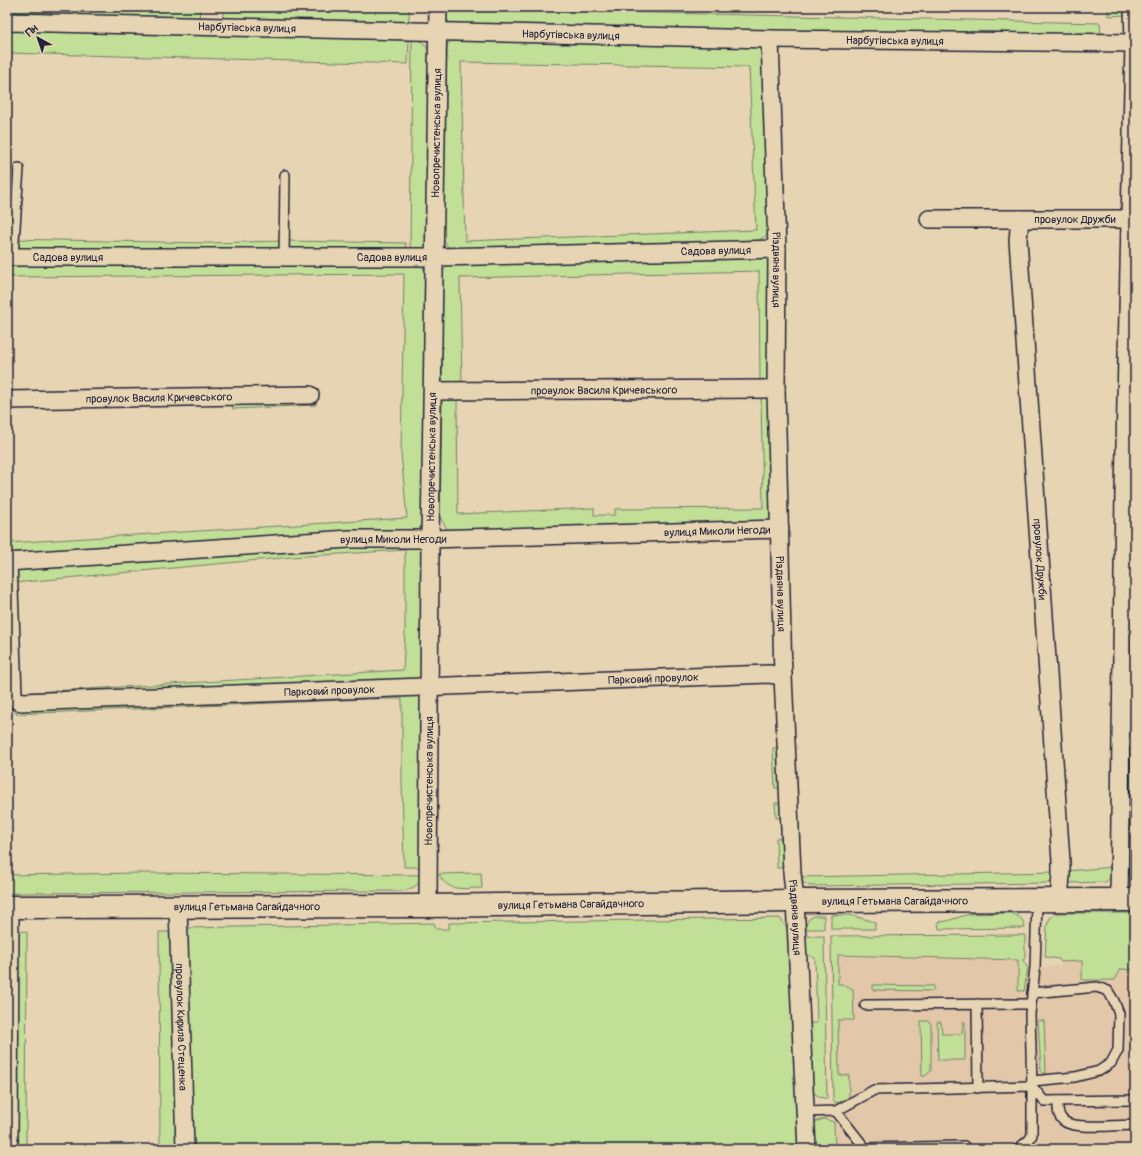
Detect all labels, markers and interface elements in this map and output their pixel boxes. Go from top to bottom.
north arrow [18,18,58,58]
street label: Нарбутівська вулиця [198,20,296,35]
text: Пн [23,22,41,40]
street label: Нарбутівська вулиця [522,27,620,43]
street label: Нарбутівська вулиця [846,34,944,48]
street label: Новопречистенська вулиця [429,68,444,198]
street label: провулок Дружби [1034,213,1116,226]
street label: Різдвяна вулиця [769,232,783,308]
street label: Садова вулиця [681,244,751,258]
street label: Садова вулиця [33,251,103,264]
street label: Садова вулиця [357,251,427,264]
street label: провулок Василя Кричевського [531,384,677,397]
street label: провулок Василя Кричевського [86,390,233,406]
street label: Новопречистенська вулиця [424,392,439,522]
street label: провулок Дружби [1030,518,1049,600]
street label: вулиця Миколи Негоди [664,523,771,539]
street label: вулиця Миколи Негоди [340,533,447,547]
street label: Різдвяна вулиця [773,556,788,632]
street label: Парковий провулок [608,671,699,687]
street label: Парковий провулок [284,683,376,699]
street label: Новопречистенська вулиця [422,716,436,846]
street label: Різдвяна вулиця [786,879,804,956]
street label: вулиця Гетьмана Сагайдачного [822,894,968,908]
street label: вулиця Гетьмана Сагайдачного [498,897,644,912]
street label: вулиця Гетьмана Сагайдачного [174,900,320,914]
street label: провулок Кирила Стеценка [173,963,189,1091]

